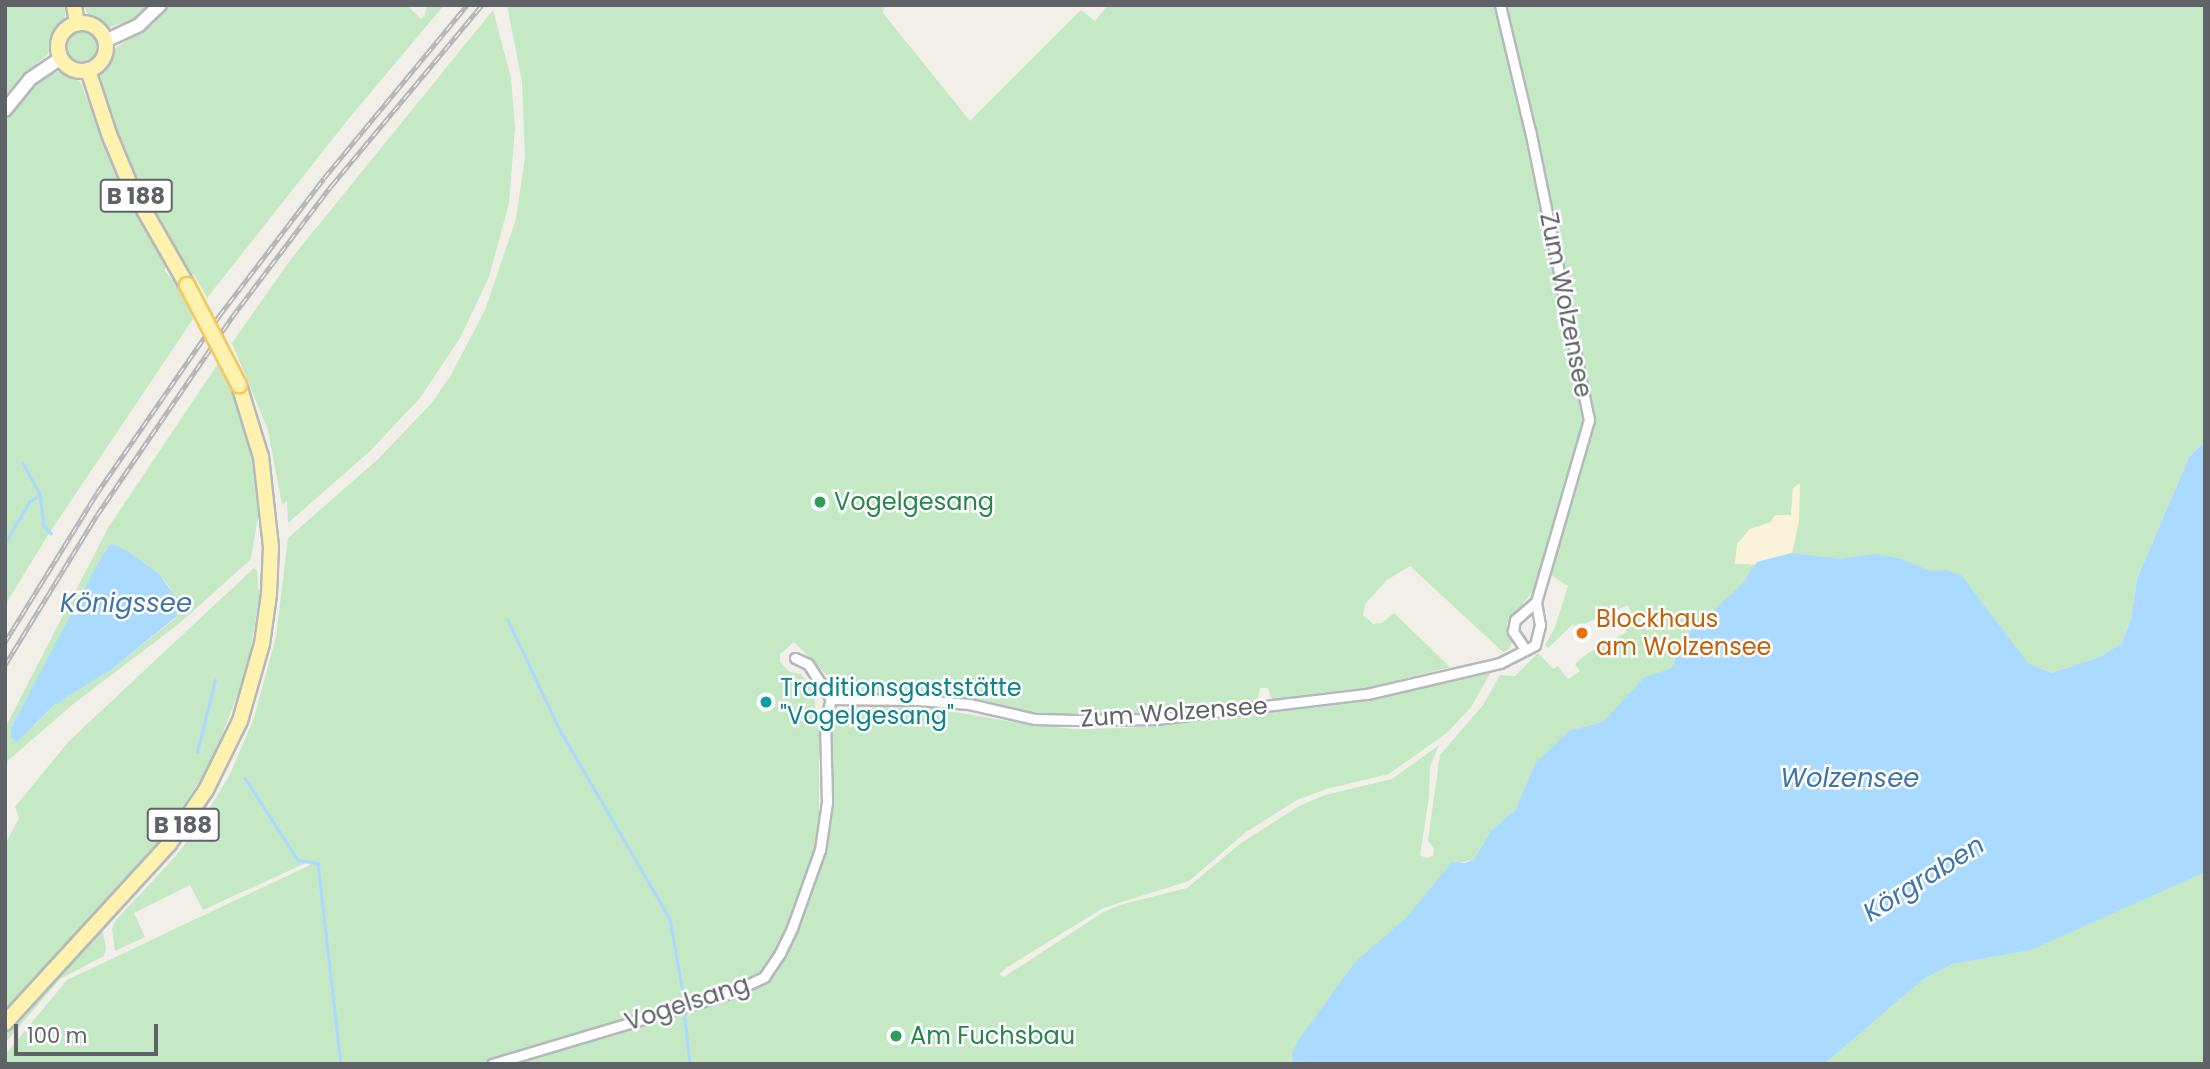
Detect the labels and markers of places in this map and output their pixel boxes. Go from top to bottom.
place label: Vogelgesang [834,488,994,516]
marker: Vogelgesang [812,494,828,510]
place label: Blockhaus am Wolzensee [1596,605,1771,661]
marker: Blockhaus am Wolzensee [1574,625,1590,641]
place label: Traditionsgaststätte "Vogelgesang" [780,674,1022,730]
marker: Traditionsgaststätte "Vogelgesang" [758,694,774,710]
place label: Am Fuchsbau [910,1022,1075,1050]
marker: Am Fuchsbau [888,1028,904,1044]

